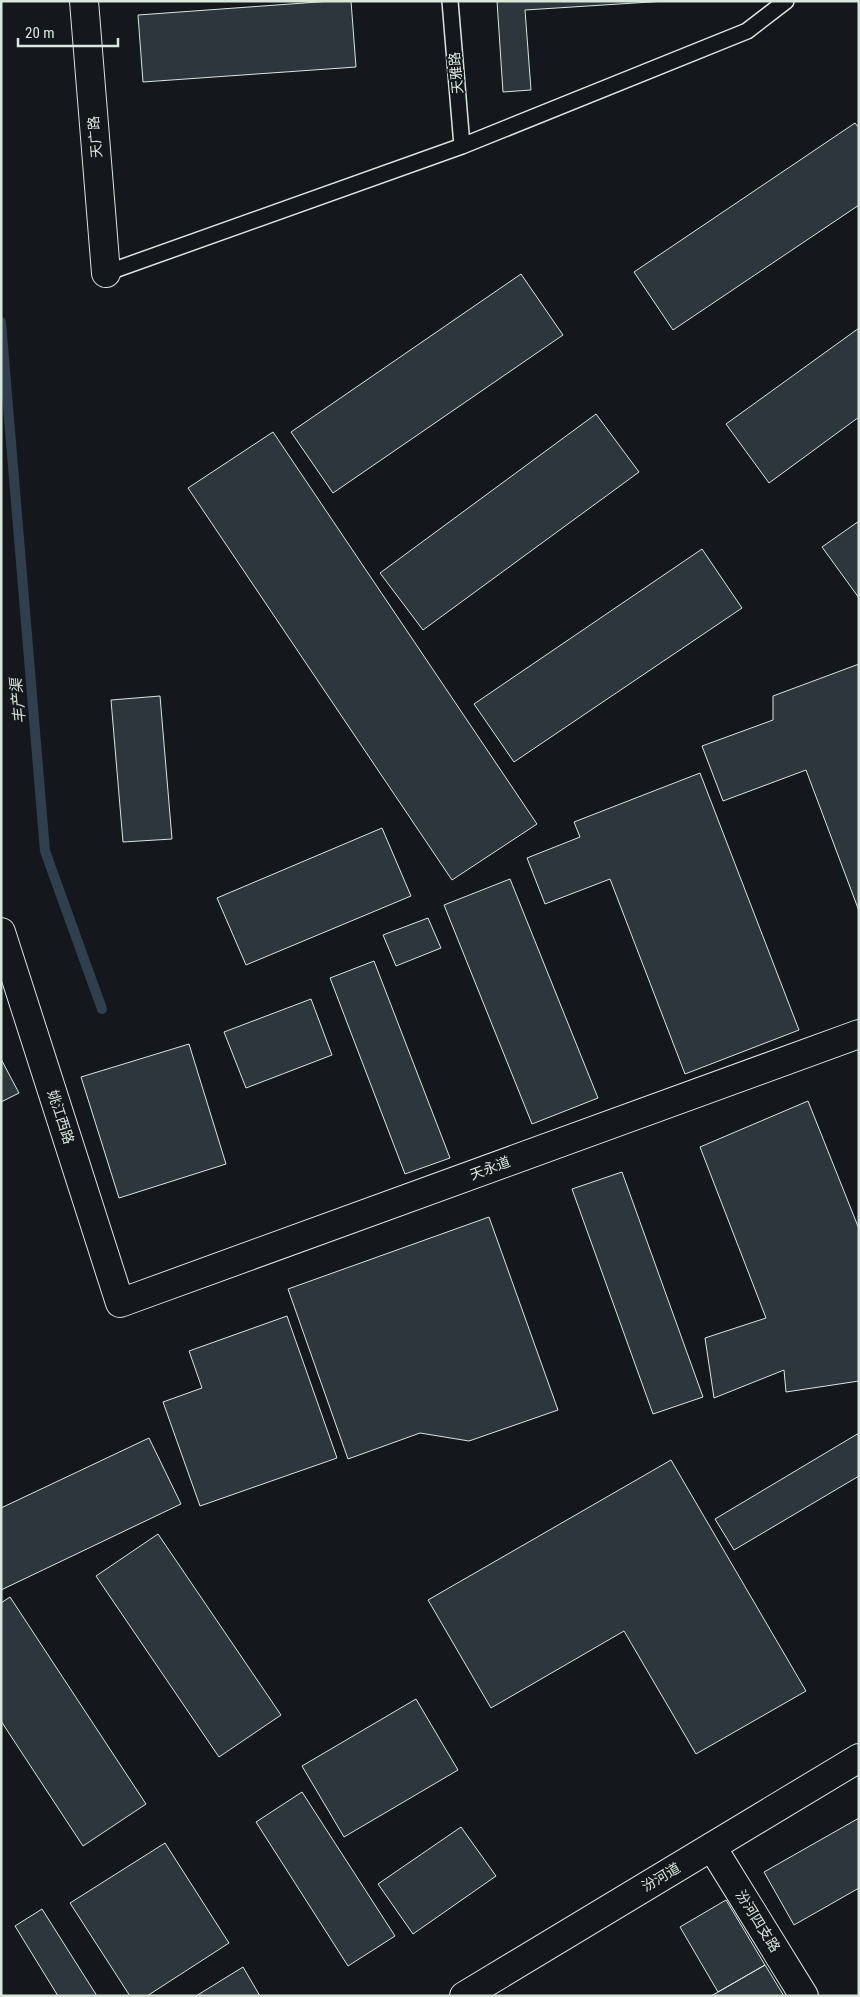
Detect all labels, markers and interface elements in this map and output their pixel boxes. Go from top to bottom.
scale bar [18,15,118,47]
text: 20 m [25,24,55,42]
street label: 天雅路 [446,51,466,95]
street label: 天广路 [85,115,105,159]
water label: 丰产渠 [7,676,29,724]
street label: 姚江西路 [45,1088,77,1146]
street label: 天永道 [468,1153,512,1183]
street label: 汾河道 [639,1859,683,1895]
street label: 汾河四支路 [733,1887,783,1955]

